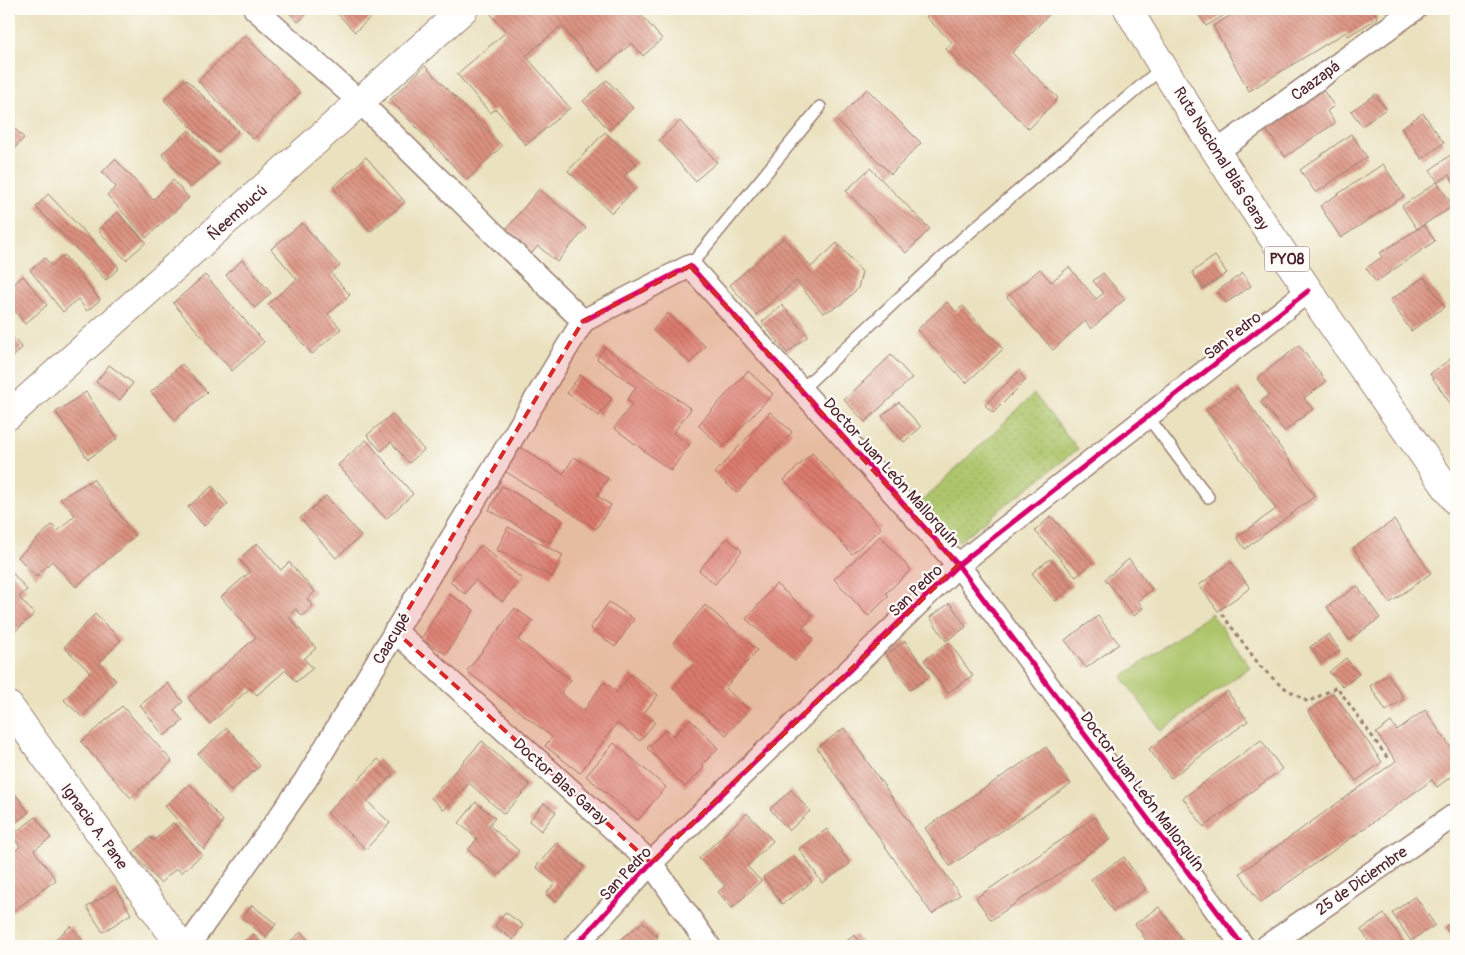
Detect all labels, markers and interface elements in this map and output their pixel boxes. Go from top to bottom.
street label: Caazapá [1287,56,1344,105]
street label: Ruta Nacional Blás Garay [1169,83,1273,234]
street label: Ñeembucú [204,181,272,245]
road number: PY08 [1264,246,1310,272]
street label: San Pedro [1200,307,1266,364]
street label: Doctor Juan León Mallorquín [819,394,964,552]
street label: San Pedro [885,560,947,621]
street label: Caacupé [369,609,415,668]
street label: Doctor Juan León Mallorquín [1076,708,1209,875]
street label: Doctor Blas Garay [509,734,612,829]
street label: Ignacio A. Pane [56,780,132,874]
street label: San Pedro [595,842,656,905]
street label: 25 de Diciembre [1312,842,1411,920]

